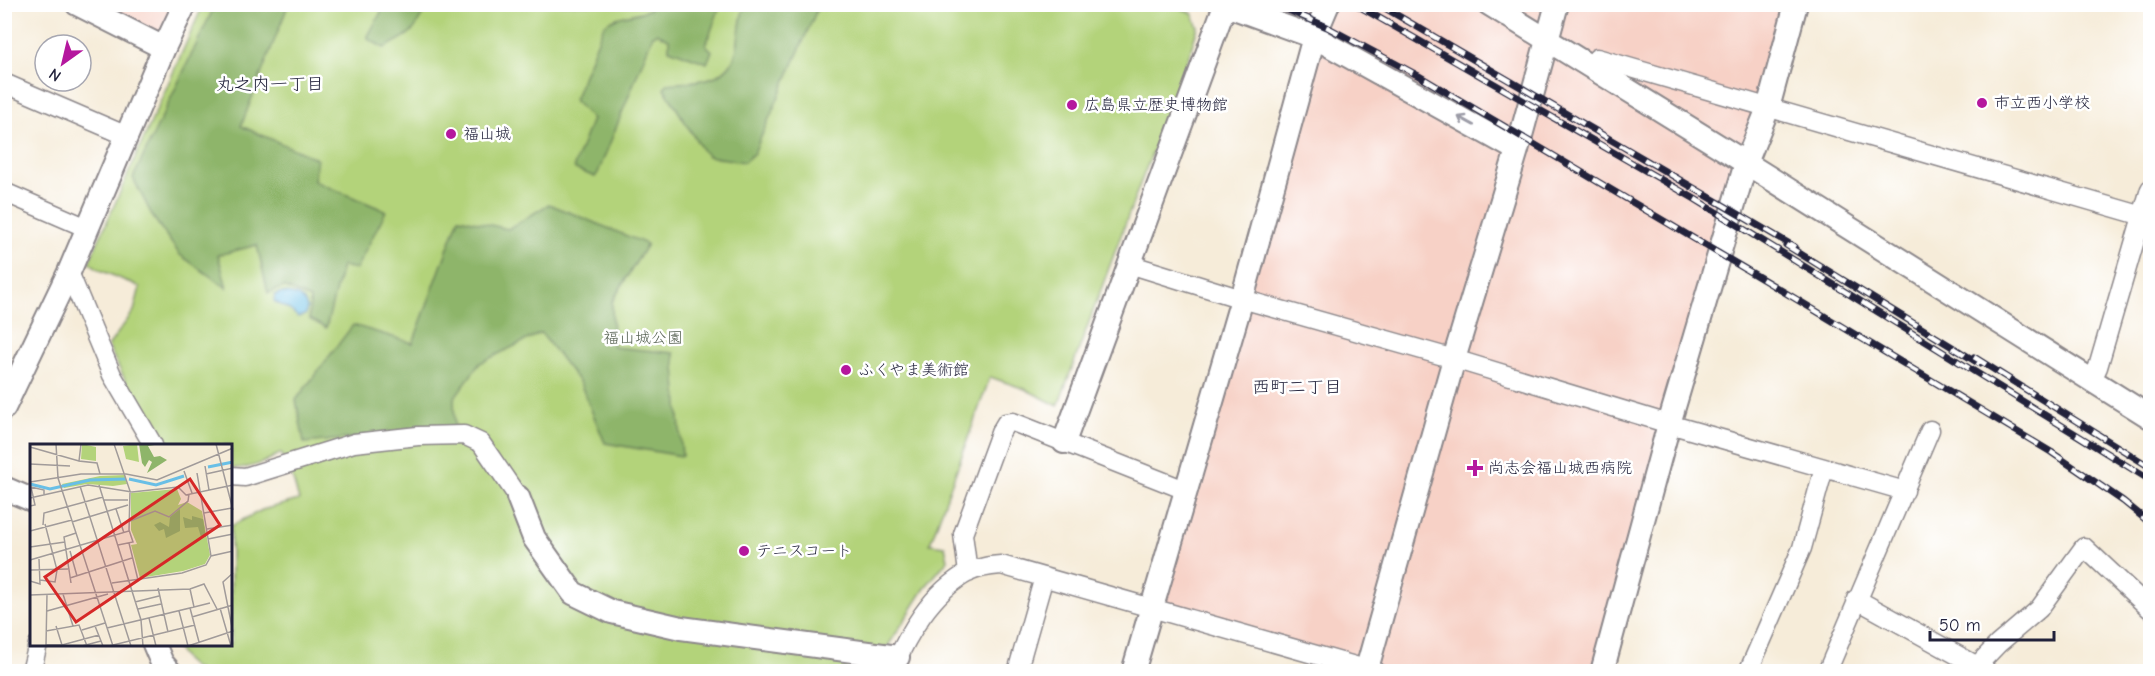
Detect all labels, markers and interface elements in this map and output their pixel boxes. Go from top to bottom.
north arrow [33,33,93,93]
text: N [46,64,65,85]
district label: 丸之内一丁目 [216,74,324,95]
place label: 市立西小学校 [1994,94,2090,112]
place label: 広島県立歴史博物館 [1084,96,1228,114]
marker: 市立西小学校 [1975,96,1989,110]
marker: 広島県立歴史博物館 [1065,98,1079,112]
one-way arrow [1458,115,1475,127]
place label: 福山城 [463,125,511,143]
marker: 福山城 [444,127,458,141]
park label: 福山城公園 [603,329,683,347]
place label: ふくやま美術館 [858,361,969,379]
marker: ふくやま美術館 [839,363,853,377]
district label: 西町二丁目 [1252,377,1342,398]
inset map [30,444,232,646]
marker: 尚志会福山城西病院 [1466,459,1484,477]
place label: 尚志会福山城西病院 [1488,459,1632,477]
place label: テニスコート [756,542,852,560]
marker: テニスコート [737,544,751,558]
scale bar [1930,604,2054,642]
text: 50 m [1939,615,1981,636]

